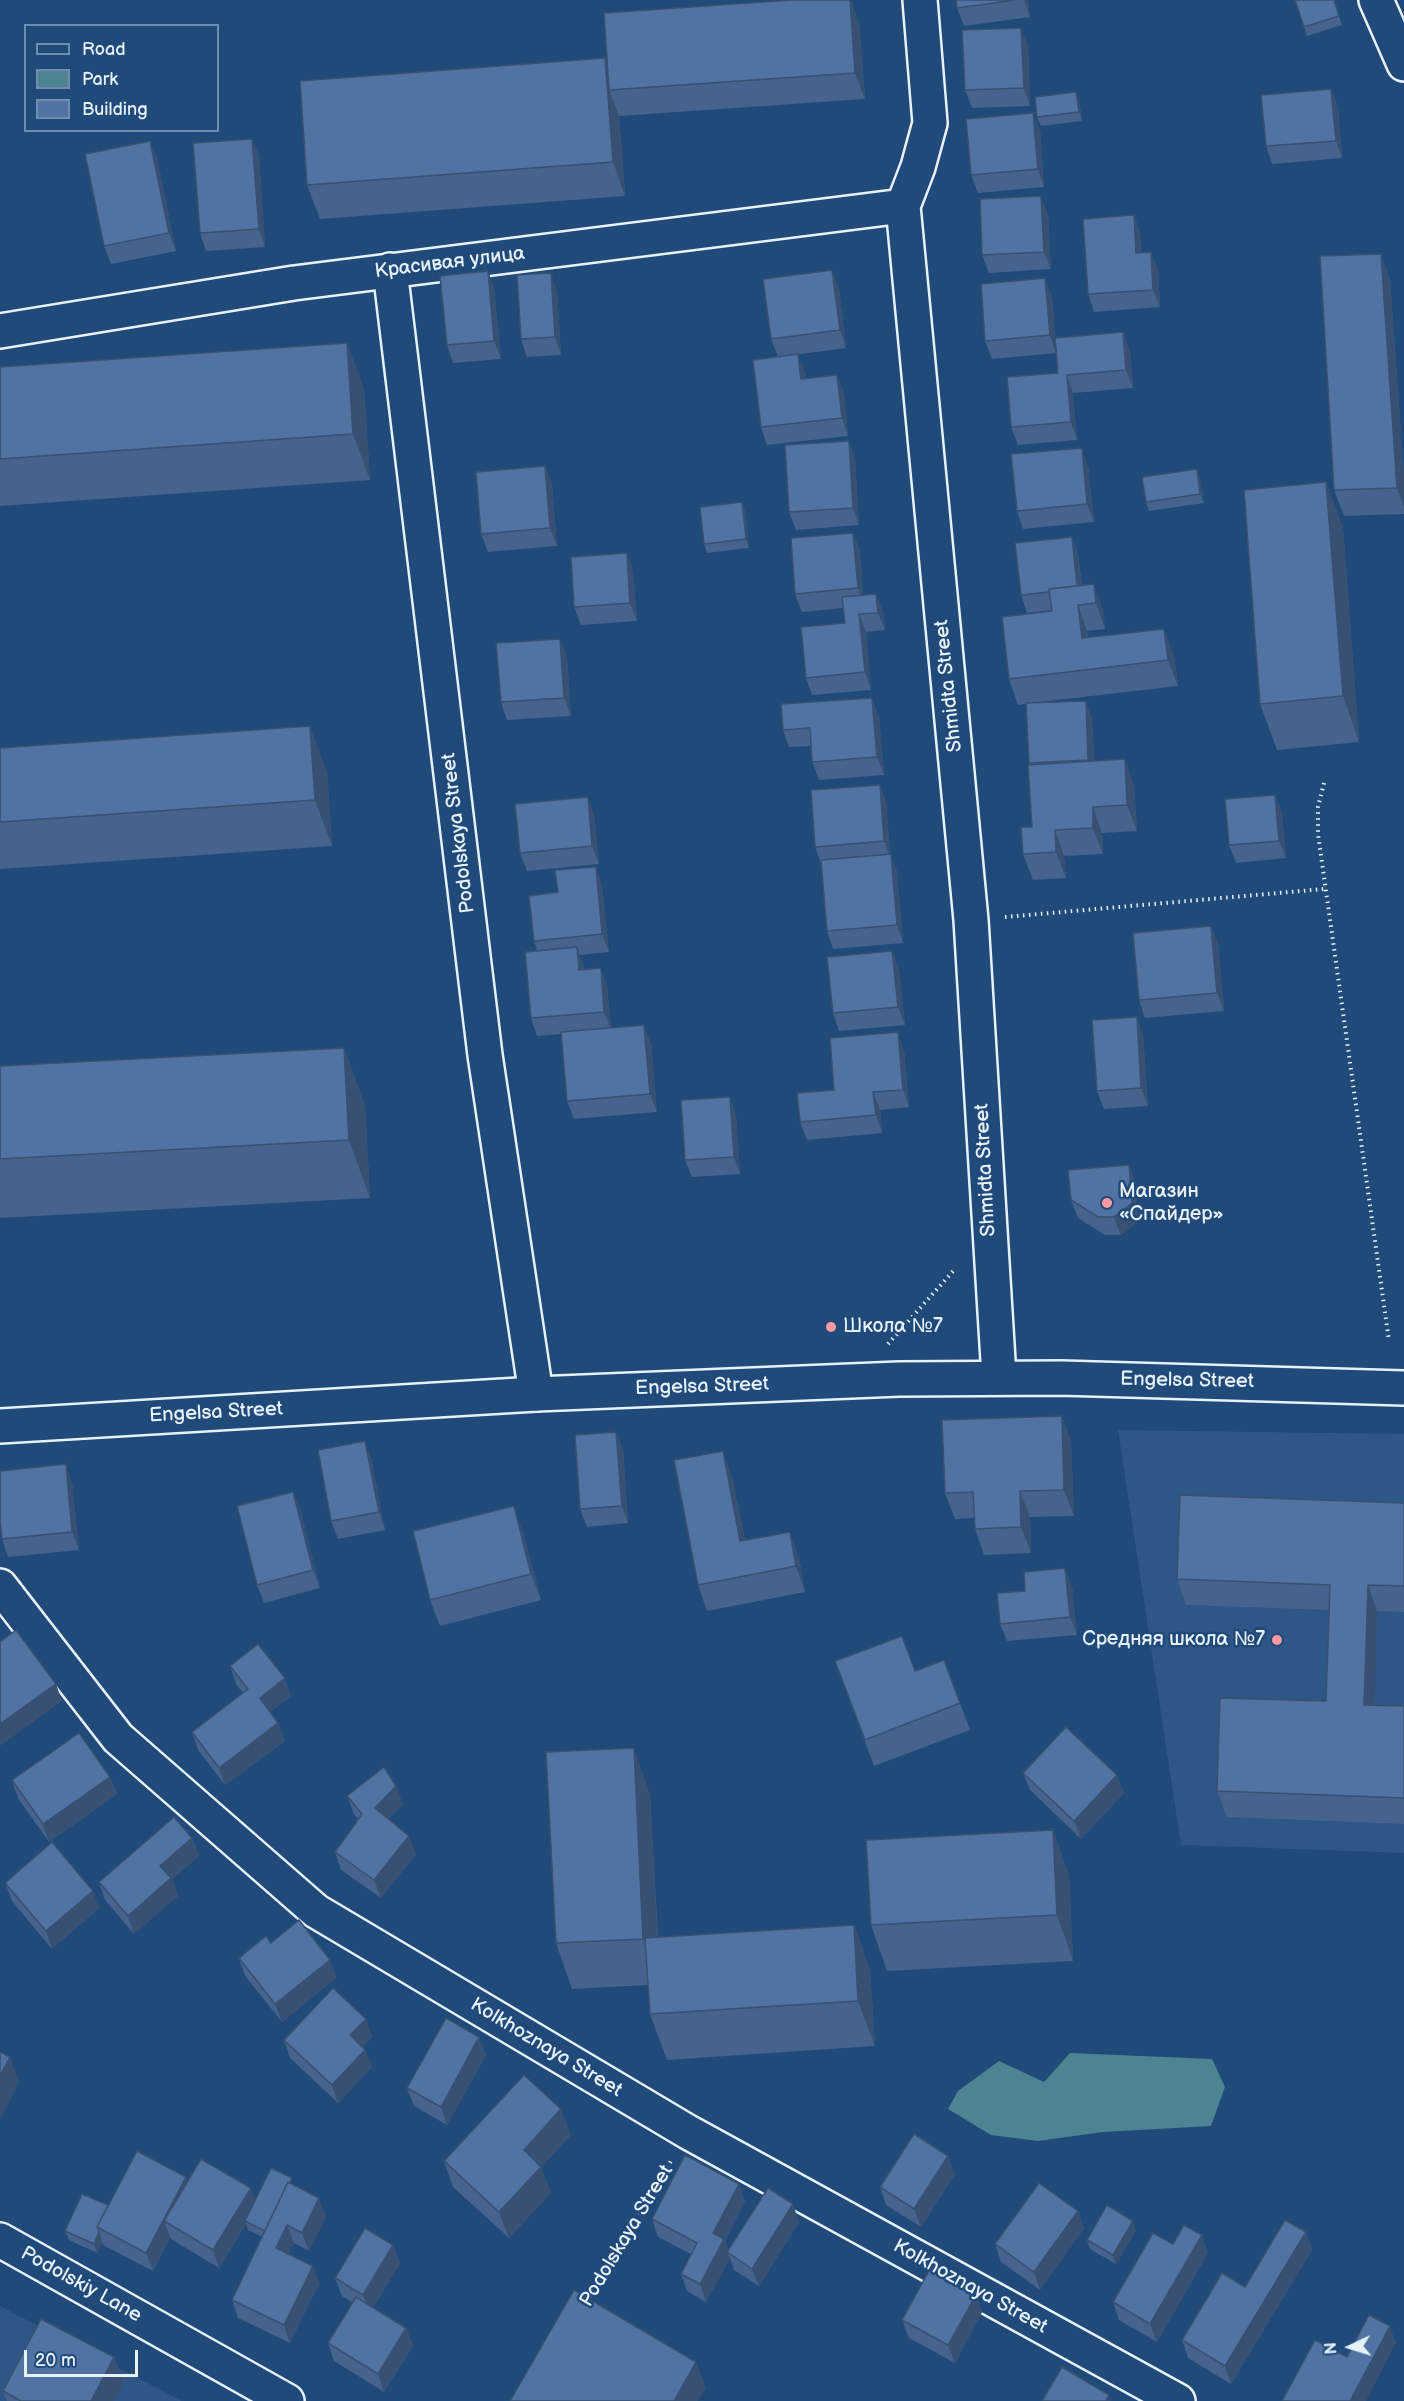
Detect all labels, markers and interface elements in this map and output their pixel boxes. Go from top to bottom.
legend [24,24,219,132]
text: Road [82,39,126,60]
text: Park [82,69,118,90]
text: Building [82,99,148,120]
street label: Красивая улица [374,242,526,284]
street label: Shmidta Street [930,619,968,753]
street label: Podolskaya Street [437,752,481,914]
street label: Shmidta Street [971,1103,1001,1237]
place label: Магазин «Спайдер» [1119,1180,1224,1227]
marker: Магазин «Спайдер» [1100,1196,1114,1210]
place label: Школа №7 [843,1315,943,1339]
marker: Школа №7 [824,1320,838,1334]
street label: Engelsa Street [1120,1368,1254,1394]
street label: Engelsa Street [635,1373,769,1401]
street label: Engelsa Street [149,1398,283,1428]
place label: Средняя школа №7 [1082,1628,1265,1652]
marker: Средняя школа №7 [1270,1633,1284,1647]
street label: Kolkhoznaya Street [466,1993,626,2103]
street label: Podolskaya Street [575,2161,679,2311]
street label: Kolkhoznaya Street [889,2235,1051,2339]
street label: Podolskiy Lane [16,2242,146,2328]
north arrow [1320,2317,1380,2377]
scale bar [27,2338,141,2376]
text: N [1322,2342,1341,2355]
text: 20 m [35,2350,76,2371]

